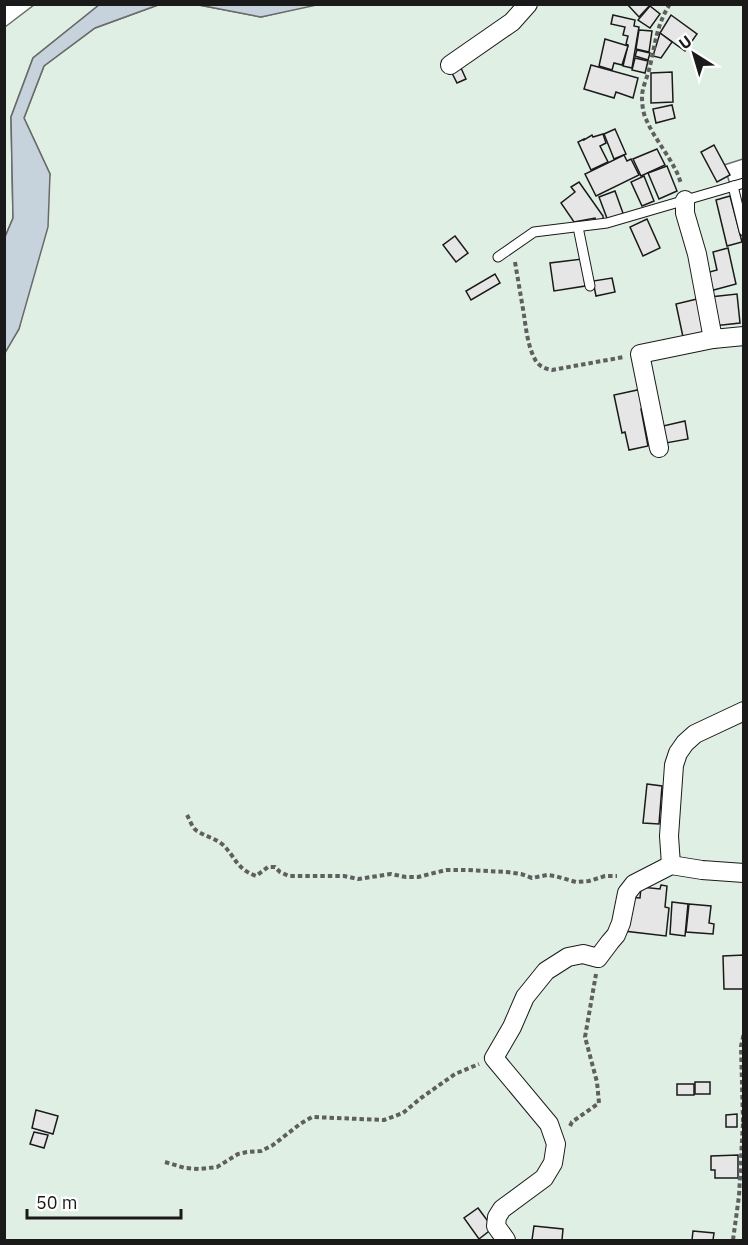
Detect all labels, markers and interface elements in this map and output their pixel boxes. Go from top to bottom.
north arrow [664,24,724,84]
text: U [675,31,695,53]
scale bar [27,1182,182,1220]
text: 50 m [36,1191,78,1214]

